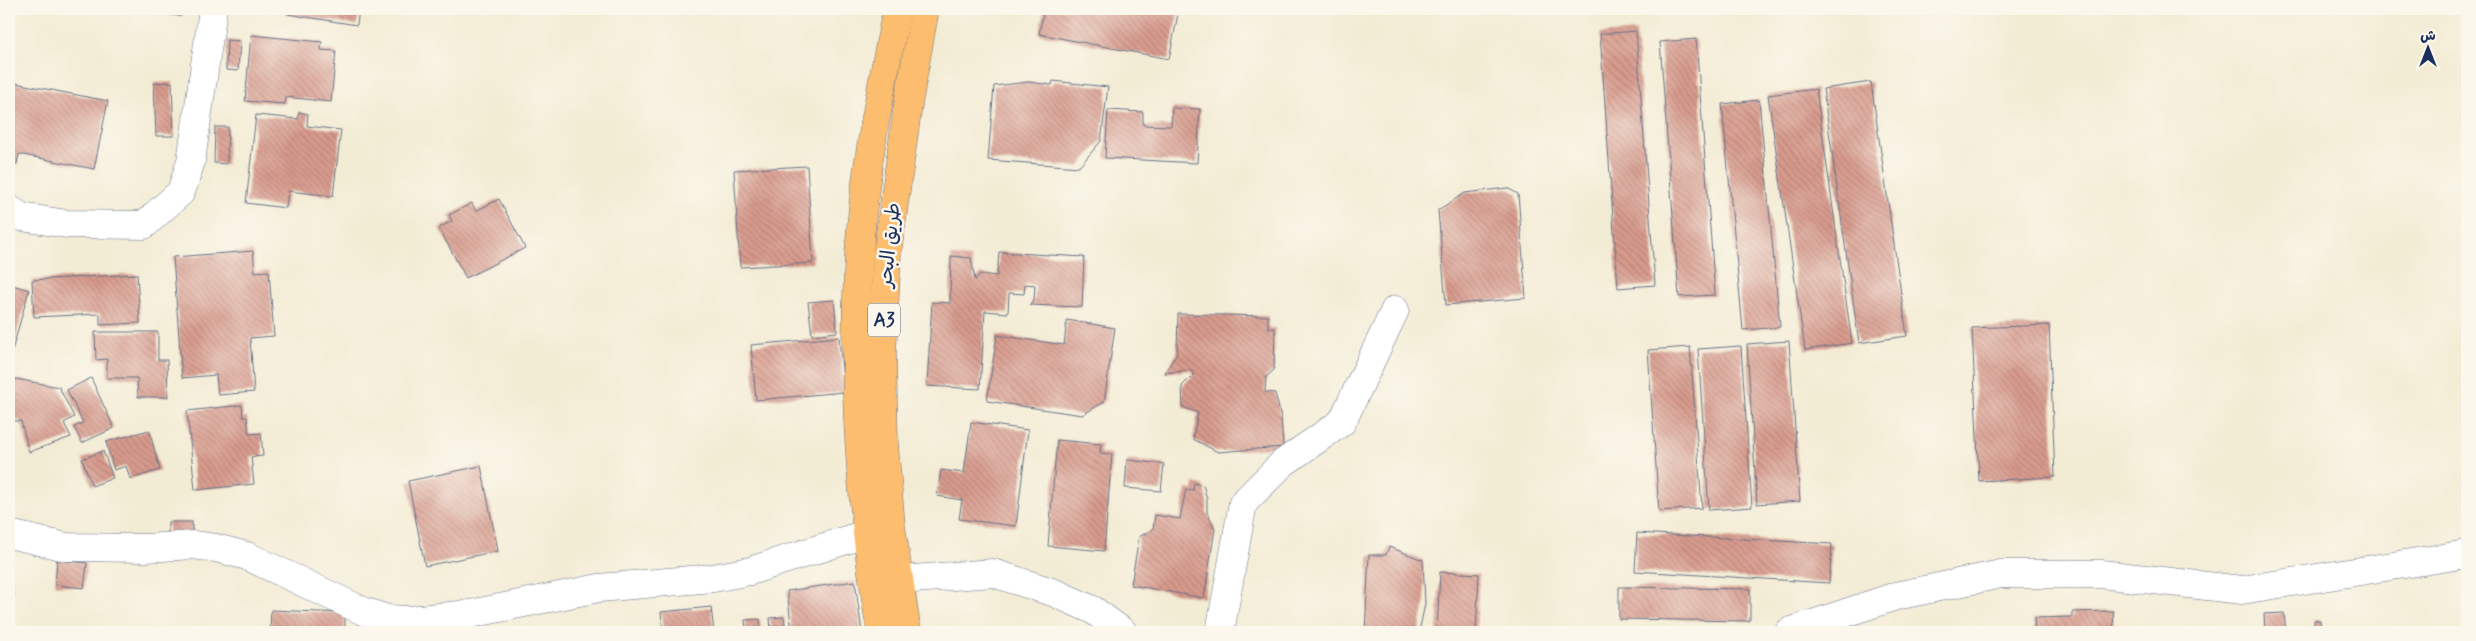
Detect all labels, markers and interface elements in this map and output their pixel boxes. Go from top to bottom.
north arrow [2404,22,2454,72]
text: ش [2420,27,2436,45]
street label: طريق البحر [872,201,908,291]
road number: A3 [868,304,900,336]

